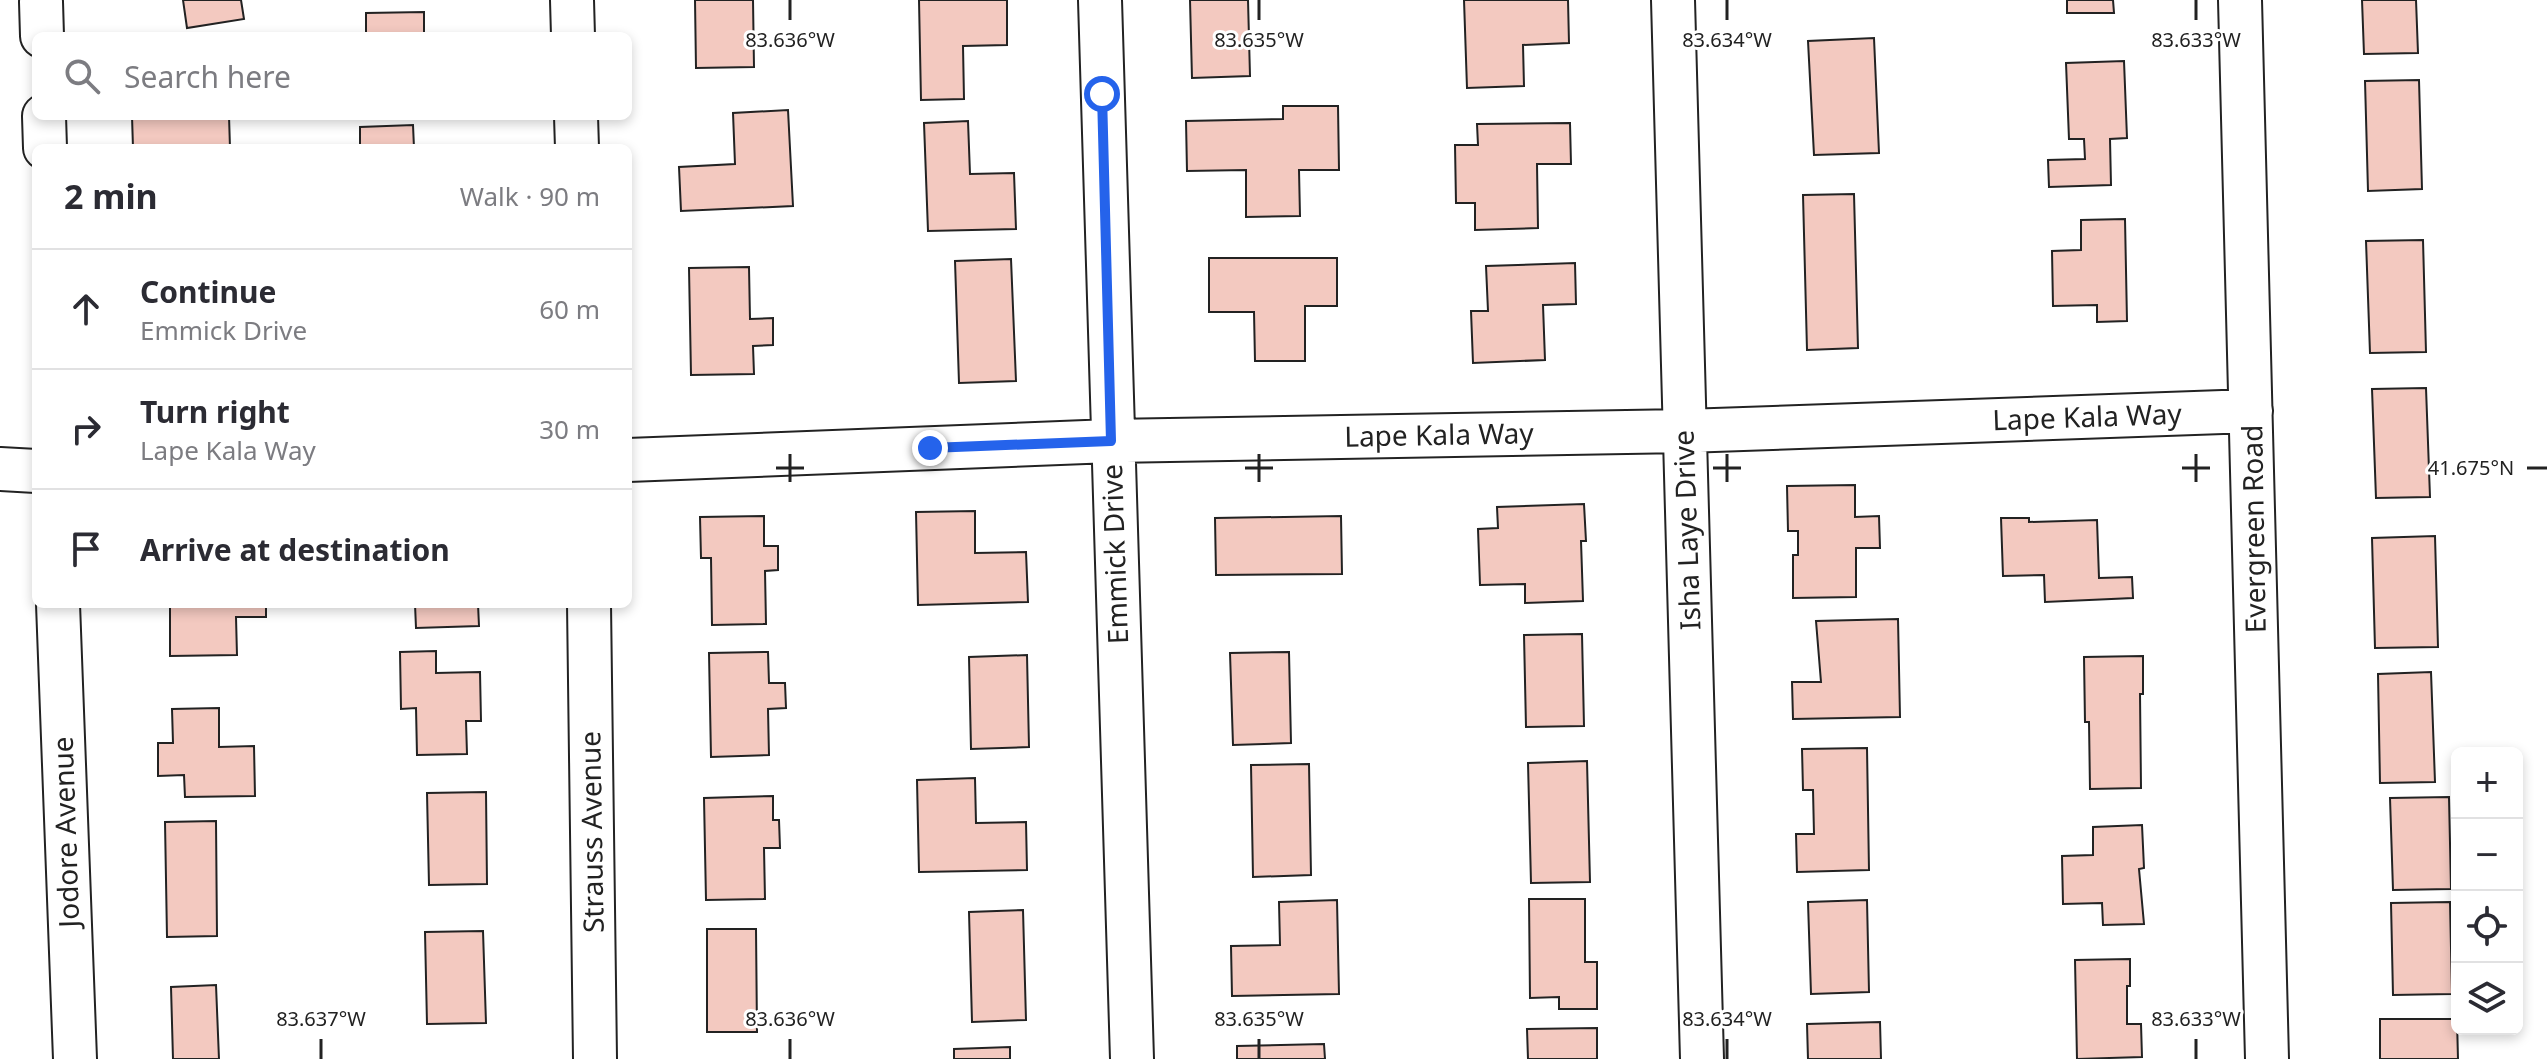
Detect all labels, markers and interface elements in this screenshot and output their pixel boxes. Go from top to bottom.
text: 83.636°W [745,26,835,53]
text: 83.635°W [1214,26,1304,53]
text: 83.634°W [1682,26,1772,53]
text: 83.633°W [2151,26,2241,53]
search box [32,32,632,120]
icon: search [60,54,104,98]
text: Search here [124,56,291,97]
route start [1084,76,1120,112]
text: 2 min [64,173,158,219]
text: Walk · 90 m [460,178,600,214]
text: Continue [140,271,276,312]
icon: ahead [64,287,108,331]
text: 60 m [539,291,600,327]
text: Emmick Drive [140,312,307,348]
text: Turn right [140,391,290,432]
street label: Lape Kala Way [1992,394,2183,438]
icon: right [64,407,108,451]
text: 30 m [539,411,600,447]
street label: Lape Kala Way [1344,413,1535,455]
street label: Evergreen Road [2232,424,2274,634]
street label: Isha Laye Drive [1664,429,1708,631]
route end [912,430,948,466]
text: Lape Kala Way [140,432,316,468]
text: 41.675°N [2428,454,2514,481]
street label: Emmick Drive [1092,463,1136,645]
icon: arrive [64,527,108,571]
text: Arrive at destination [140,529,450,570]
street label: Strauss Avenue [570,731,612,933]
street label: Jodore Avenue [43,736,87,931]
map controls [2451,747,2523,1035]
button: + [2451,747,2523,819]
button: − [2451,819,2523,891]
button: locate [2451,891,2523,963]
button: layers [2451,963,2523,1035]
text: 83.637°W [276,1005,366,1032]
text: 83.636°W [745,1005,835,1032]
text: 83.635°W [1214,1005,1304,1032]
text: 83.634°W [1682,1005,1772,1032]
text: 83.633°W [2151,1005,2241,1032]

